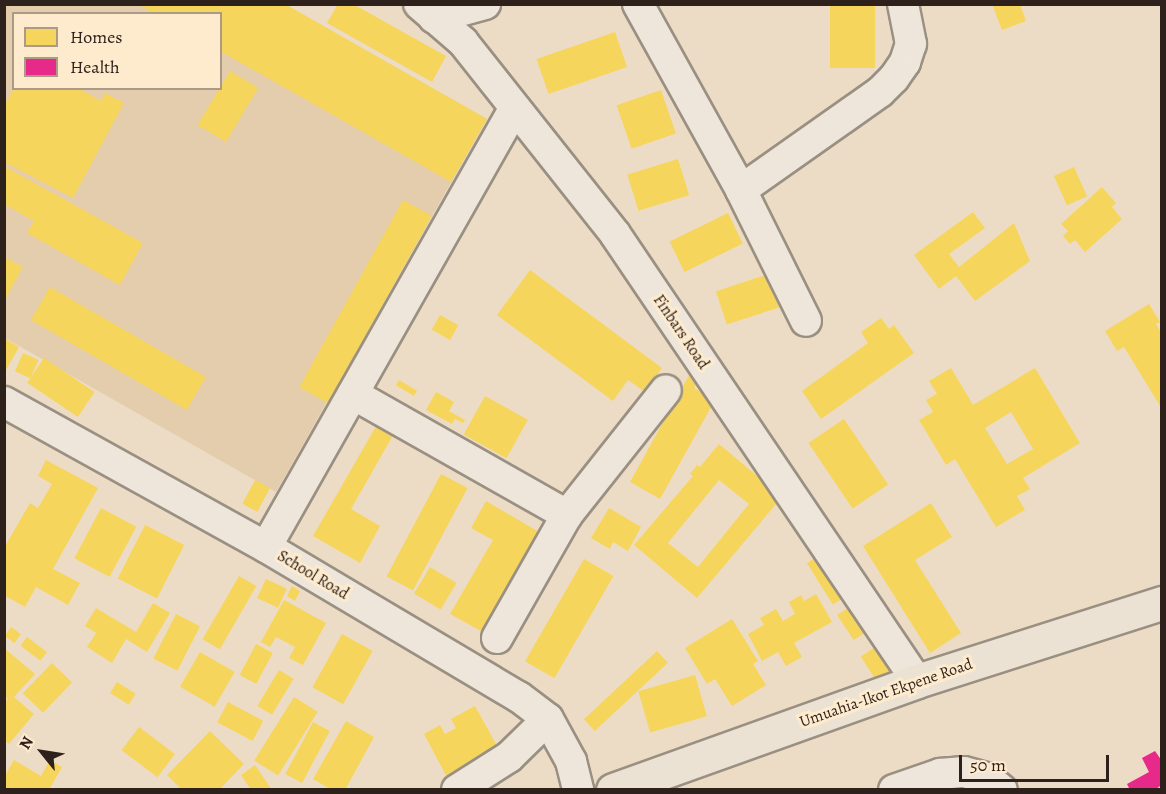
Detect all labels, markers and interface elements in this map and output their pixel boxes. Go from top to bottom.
legend [12,12,222,90]
text: Homes [70,25,122,49]
text: Health [70,55,120,79]
street label: Finbars Road [649,291,713,373]
street label: School Road [274,546,352,604]
street label: Umuahia-Ikot Ekpene Road [797,654,975,732]
north arrow [12,722,72,782]
text: N [14,732,39,754]
scale bar [962,743,1112,781]
text: 50 m [970,753,1006,777]

